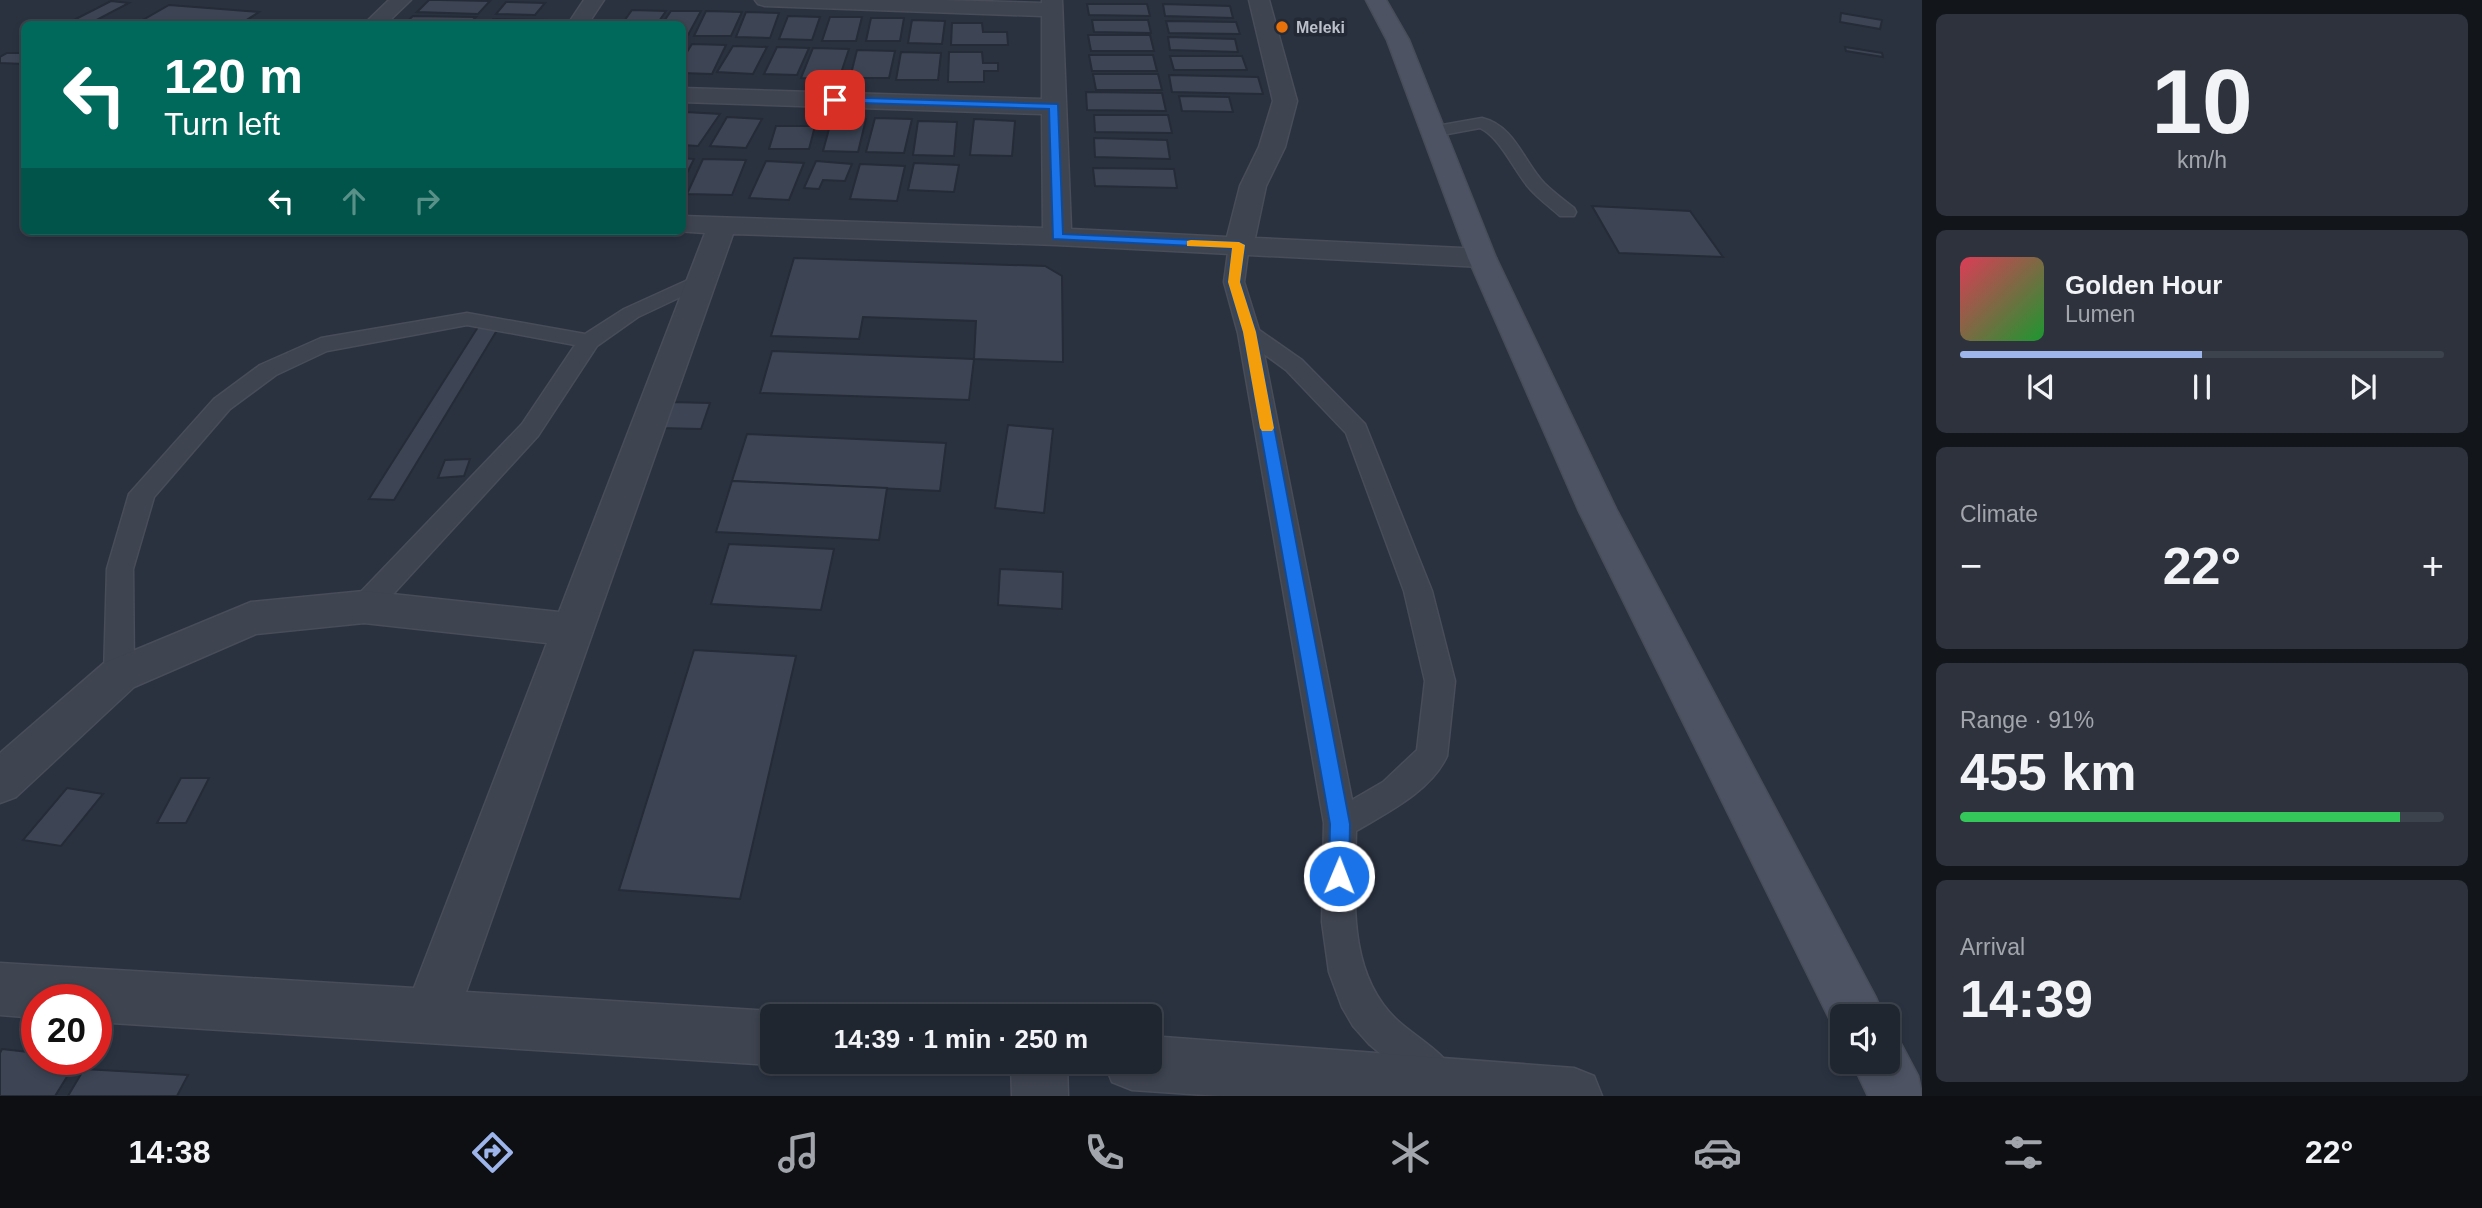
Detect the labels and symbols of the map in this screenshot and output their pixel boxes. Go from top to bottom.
marker: Meleki [1274,19,1290,35]
place label: Meleki [1296,19,1345,36]
pin [805,70,865,130]
position arrow [1302,839,1376,913]
speed limit sign: 20 [21,984,112,1075]

